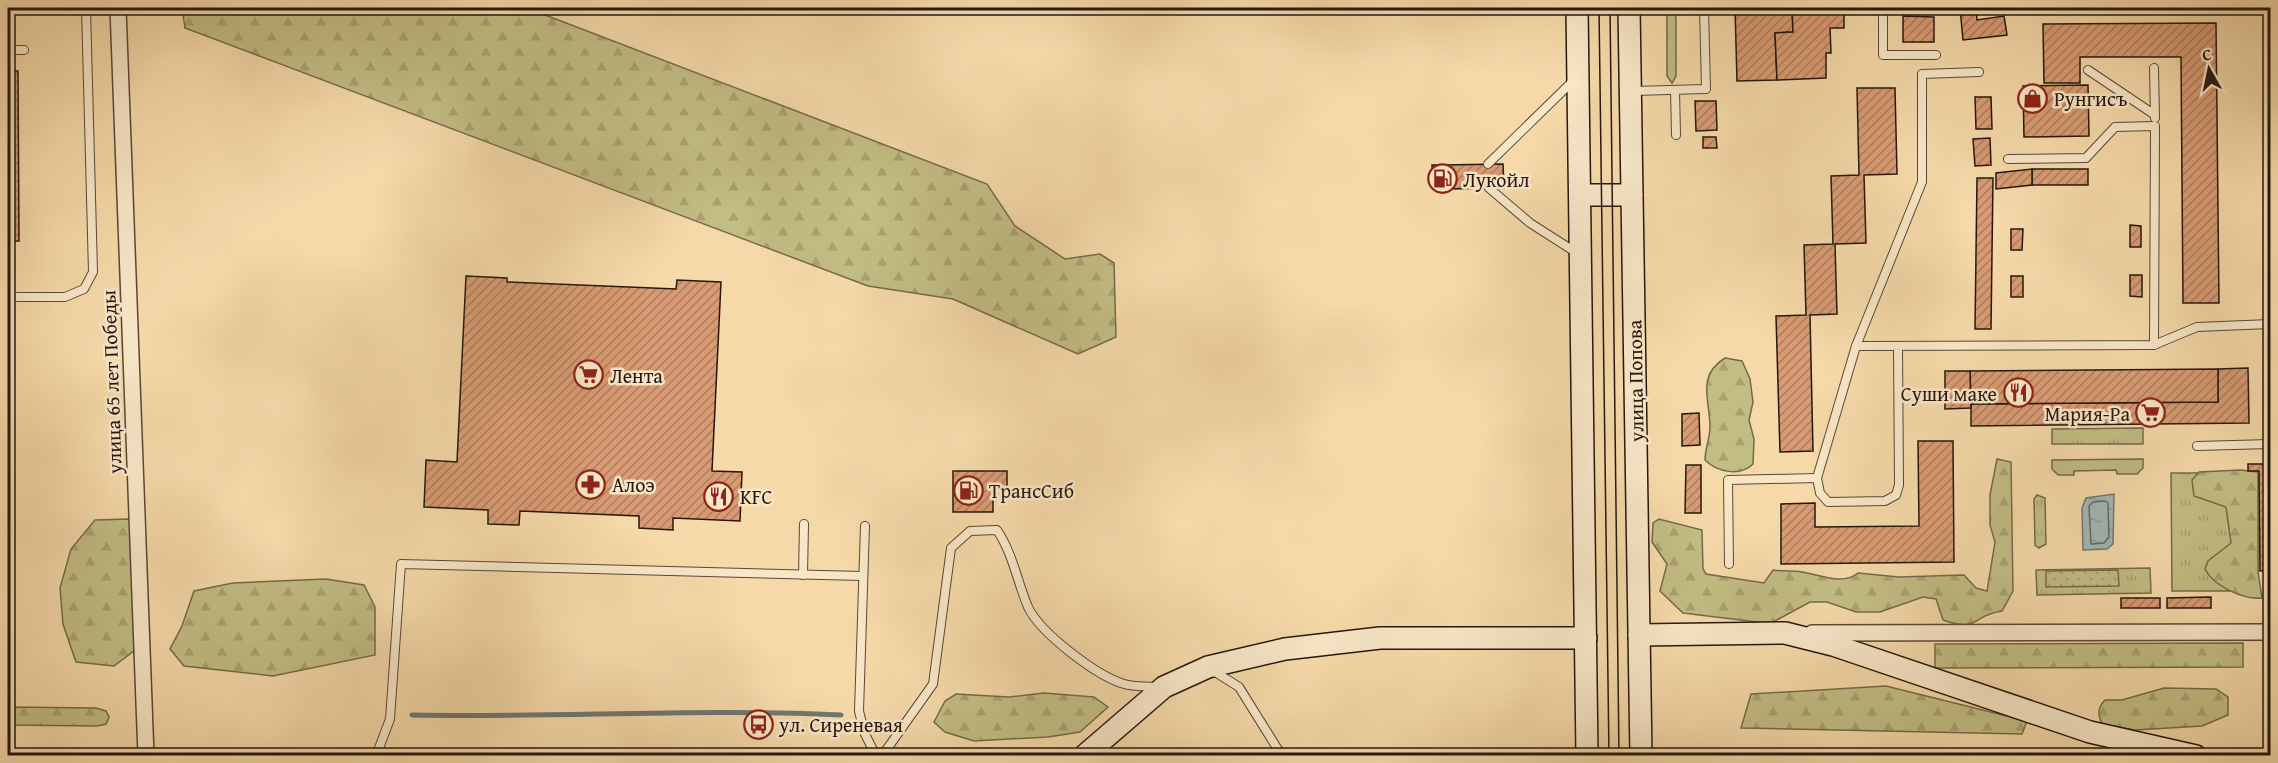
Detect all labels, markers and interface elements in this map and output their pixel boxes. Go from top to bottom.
north arrow [2179,39,2239,99]
text: С [2200,42,2213,67]
shop icon: Рунгисъ [2017,82,2049,114]
place label: Рунгисъ [2054,84,2128,113]
fuel station icon: Лукойл [1426,163,1458,195]
place label: Лукойл [1463,165,1529,194]
street label: улица 65 лет Победы [93,289,129,476]
street label: улица Попова [1619,319,1651,443]
supermarket icon: Лента [573,359,605,391]
place label: Лента [610,361,663,390]
restaurant icon: Суши маке [2002,377,2034,409]
place label: Суши маке [1901,379,1997,408]
supermarket icon: Мария-Ра [2135,397,2167,429]
place label: Мария-Ра [2045,399,2130,428]
pharmacy icon: Алоэ [575,468,607,500]
place label: Алоэ [612,470,655,499]
fuel station icon: ТрансСиб [952,474,984,506]
place label: ТрансСиб [989,476,1074,505]
restaurant icon: KFC [703,480,735,512]
place label: KFC [740,482,773,511]
bus stop icon: ул. Сиреневая [742,708,774,740]
place label: ул. Сиреневая [778,710,903,739]

